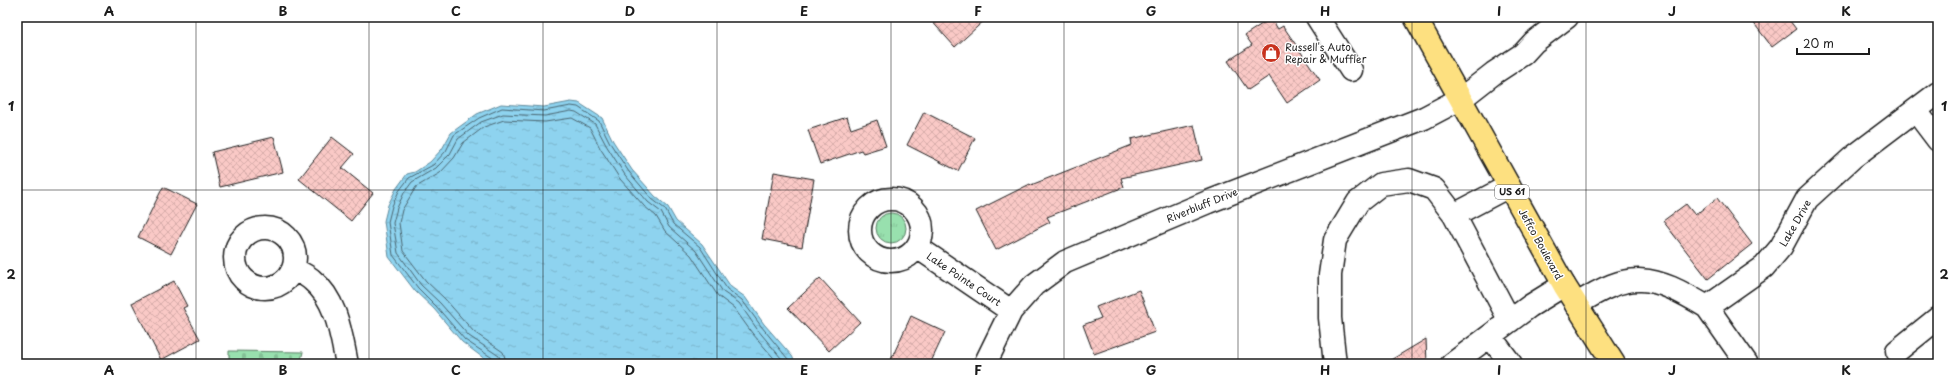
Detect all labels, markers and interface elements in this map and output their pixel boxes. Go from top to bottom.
text: A [104,1,114,20]
text: B [279,1,288,20]
text: C [451,1,461,20]
text: D [625,1,635,20]
text: E [800,1,808,20]
text: F [974,1,982,20]
text: G [1146,1,1156,20]
text: H [1320,1,1330,20]
text: I [1497,1,1501,20]
text: J [1668,1,1676,20]
text: K [1841,1,1851,20]
scale bar [1797,30,1869,56]
text: 20 m [1803,34,1834,52]
place label: Russell's Auto Repair & Muffler [1285,39,1367,66]
shop icon: Russell's Auto Repair & Muffler [1260,42,1282,64]
text: 1 [8,96,14,115]
text: 1 [1941,96,1947,115]
street label: Riverbluff Drive [1164,183,1240,226]
road number: US 61 [1495,185,1529,199]
street label: Lake Drive [1775,196,1814,249]
street label: Jeffco Boulevard [1516,205,1567,282]
street label: Lake Pointe Court [924,248,1005,309]
text: 2 [6,264,16,283]
text: 2 [1939,264,1949,283]
text: A [104,360,114,379]
text: B [279,360,288,379]
text: C [451,360,461,379]
text: D [625,360,635,379]
text: E [800,360,808,379]
text: F [974,360,982,379]
text: G [1146,360,1156,379]
text: H [1320,360,1330,379]
text: I [1497,360,1501,379]
text: J [1668,360,1676,379]
text: K [1841,360,1851,379]

